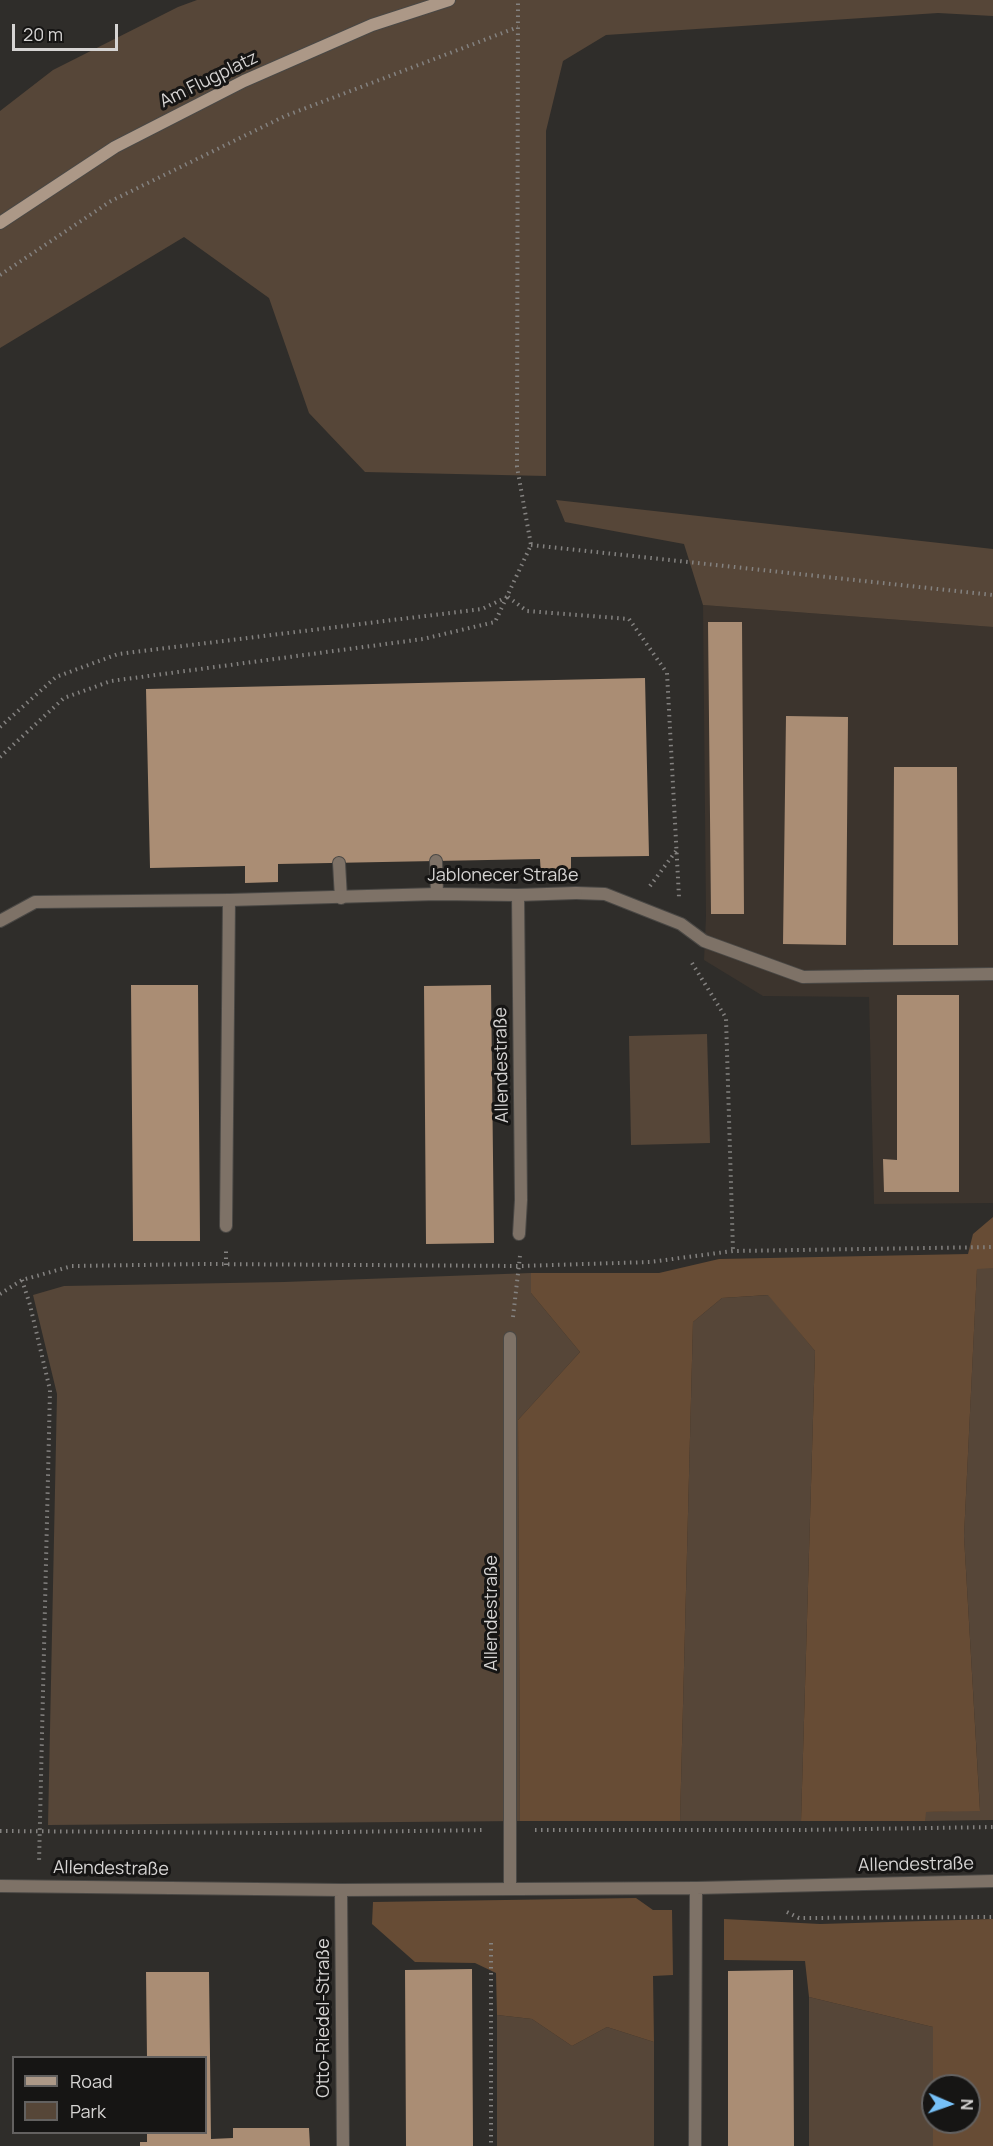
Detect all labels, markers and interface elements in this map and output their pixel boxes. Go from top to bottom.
scale bar [15,12,122,50]
text: 20 m [23,22,63,46]
street label: Am Flugplatz [156,47,262,113]
street label: Jablonecer Straße [427,865,579,887]
street label: Allendestraße [490,1007,514,1123]
street label: Allendestraße [481,1555,503,1671]
street label: Allendestraße [858,1853,974,1877]
street label: Allendestraße [53,1857,169,1881]
street label: Otto-Riedel-Straße [313,1938,335,2098]
legend [12,2056,207,2134]
text: Road [70,2069,113,2093]
north arrow [921,2074,981,2134]
text: N [956,2098,978,2111]
text: Park [70,2099,106,2123]

